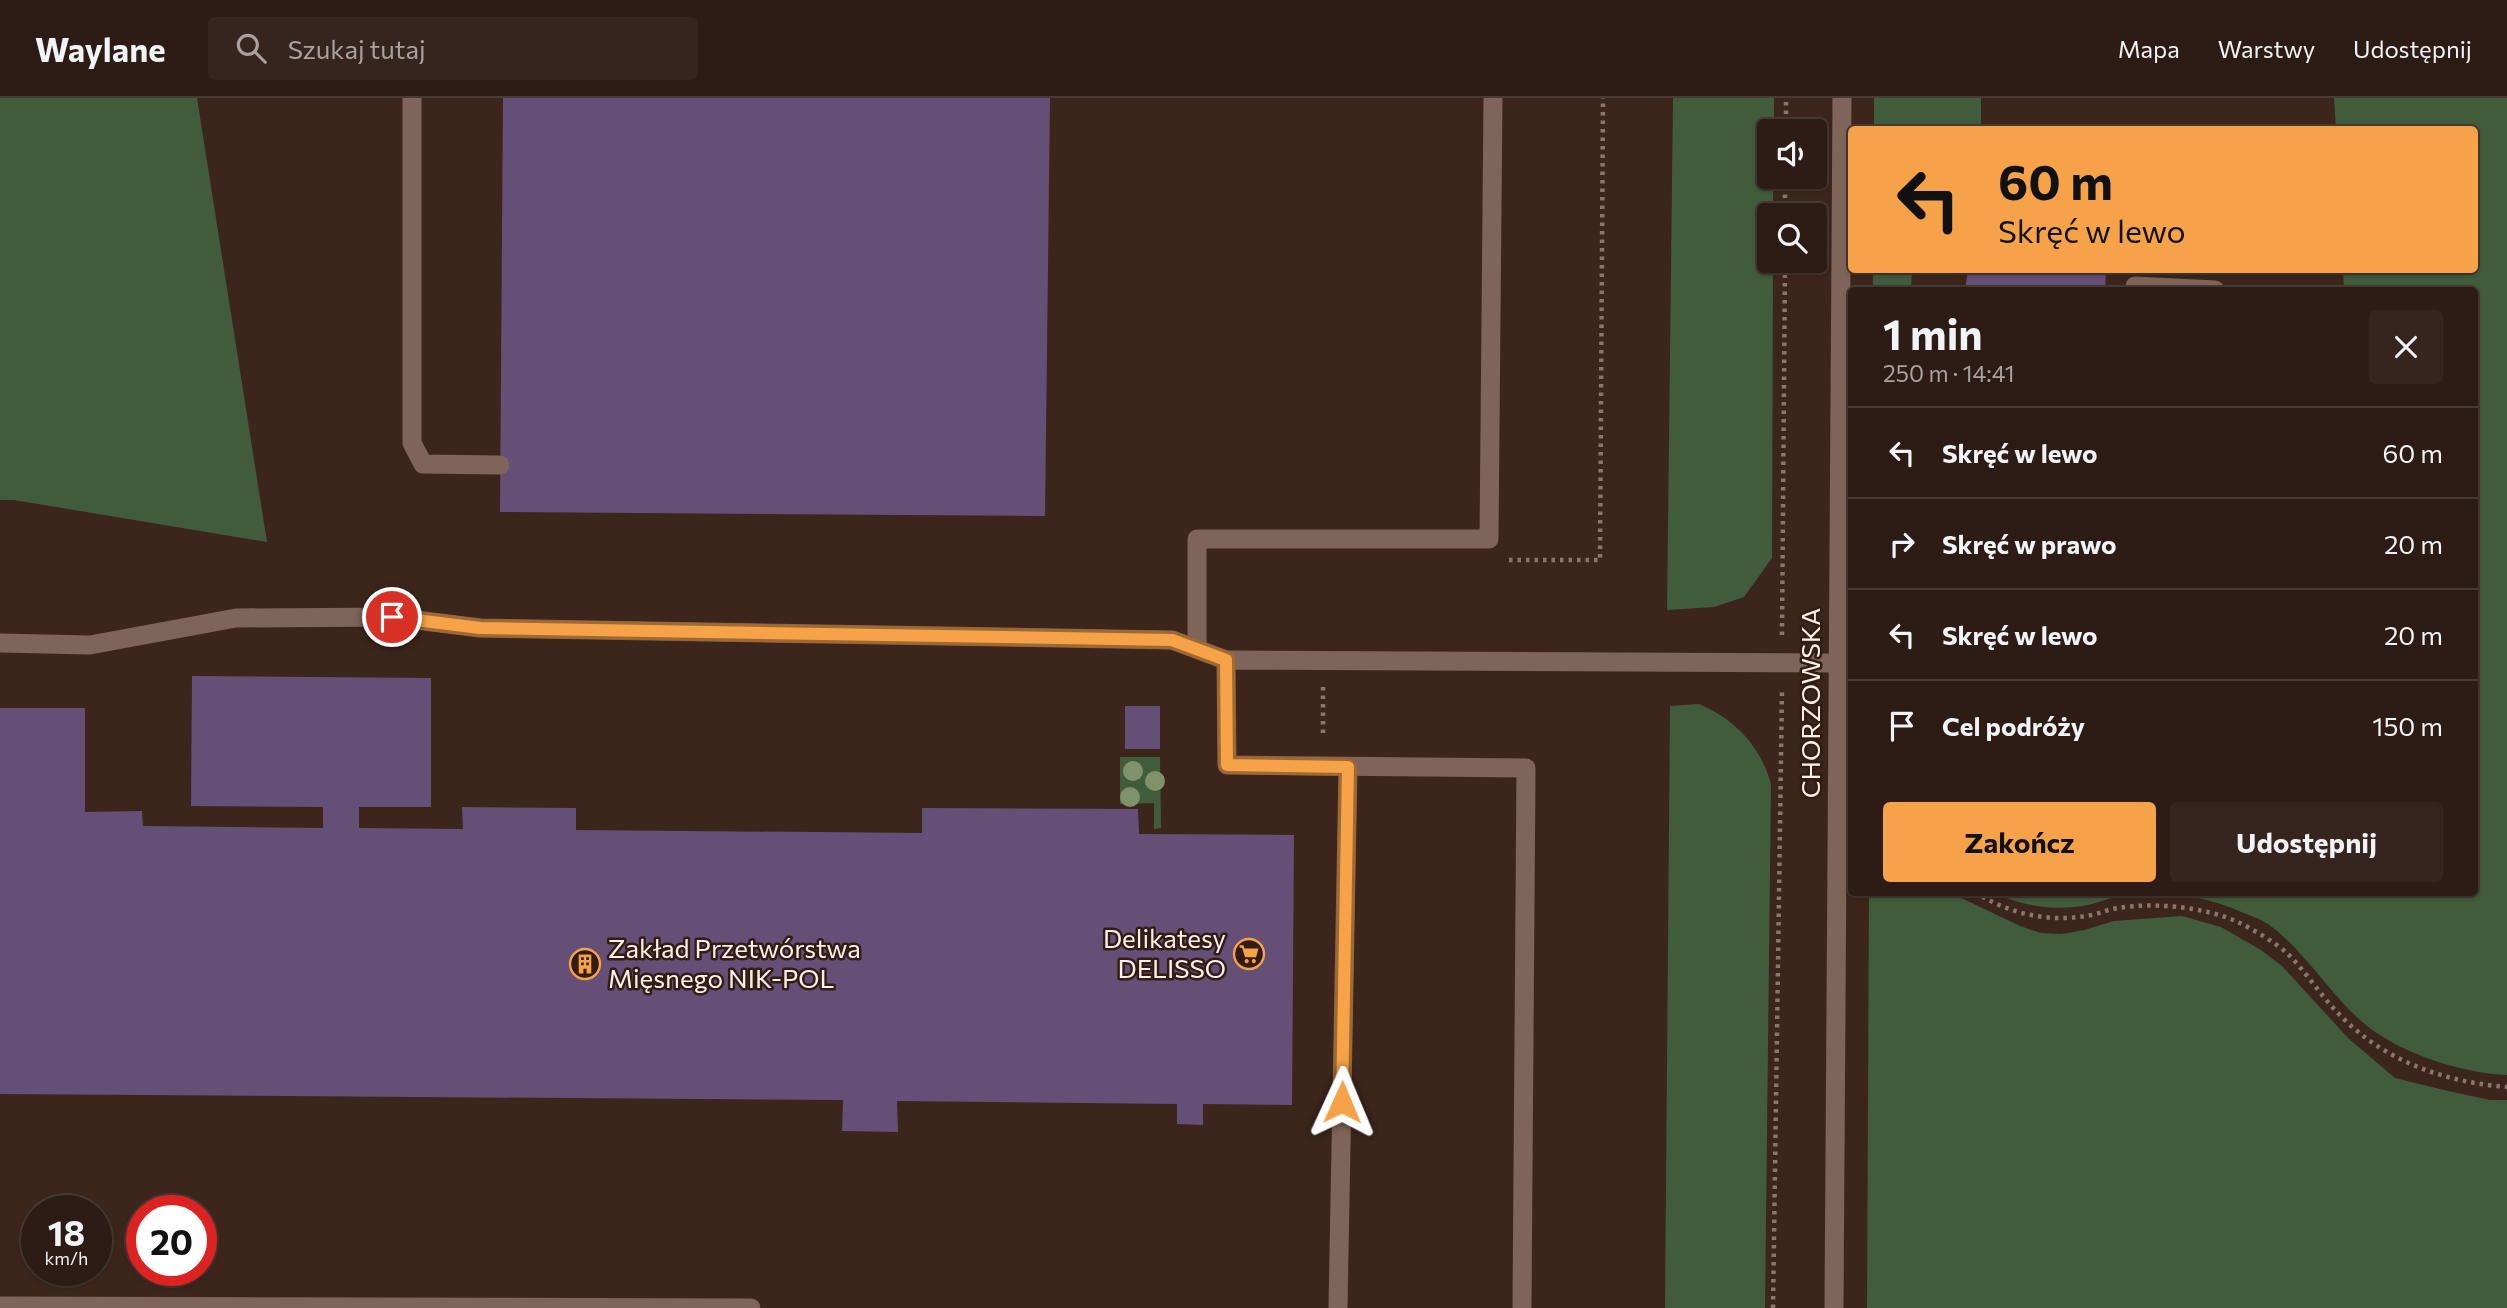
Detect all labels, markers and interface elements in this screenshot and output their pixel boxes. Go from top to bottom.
search box [208,17,698,80]
text: Waylane [35,28,166,69]
icon: search [232,29,270,67]
text: Szukaj tutaj [288,33,426,64]
text: Mapa [2118,34,2180,63]
text: Warstwy [2218,34,2315,63]
text: Udostępnij [2353,34,2472,63]
map controls [1757,119,1827,273]
button: sound [1757,119,1827,189]
text: 60 m [1998,150,2113,210]
icon: left [1883,154,1974,245]
button: search [1757,203,1827,273]
text: Skręć w lewo [1998,210,2186,250]
text: 1 min [1883,307,1983,359]
button: close [2369,310,2443,384]
text: 250 m · 14:41 [1883,359,2015,387]
icon: left [1883,434,1921,472]
text: Skręć w lewo [1942,437,2098,468]
text: 60 m [2383,437,2443,468]
icon: right [1883,525,1921,563]
text: Skręć w prawo [1942,528,2117,559]
text: 20 m [2384,528,2443,559]
pin [362,587,422,647]
icon: arrive [373,598,411,636]
street label: CHORZOWSKA [1794,608,1825,798]
icon: left [1883,616,1921,654]
text: Skręć w lewo [1942,619,2098,650]
text: 20 m [2384,619,2443,650]
icon: arrive [1883,707,1921,745]
text: Cel podróży [1942,710,2085,741]
text: 150 m [2372,710,2443,741]
button: Zakończ [1883,802,2156,882]
button: Udostępnij [2170,802,2443,882]
place label: Delikatesy DELISSO [1103,922,1226,983]
place label: Zakład Przetwórstwa Mięsnego NIK-POL [608,932,861,993]
supermarket icon: Delikatesy DELISSO [1232,937,1266,971]
building icon: Zakład Przetwórstwa Mięsnego NIK-POL [568,947,602,981]
position arrow [1305,1065,1379,1139]
speed limit sign: 20 [126,1195,217,1286]
text: 18 [48,1210,85,1253]
text: km/h [45,1247,88,1269]

